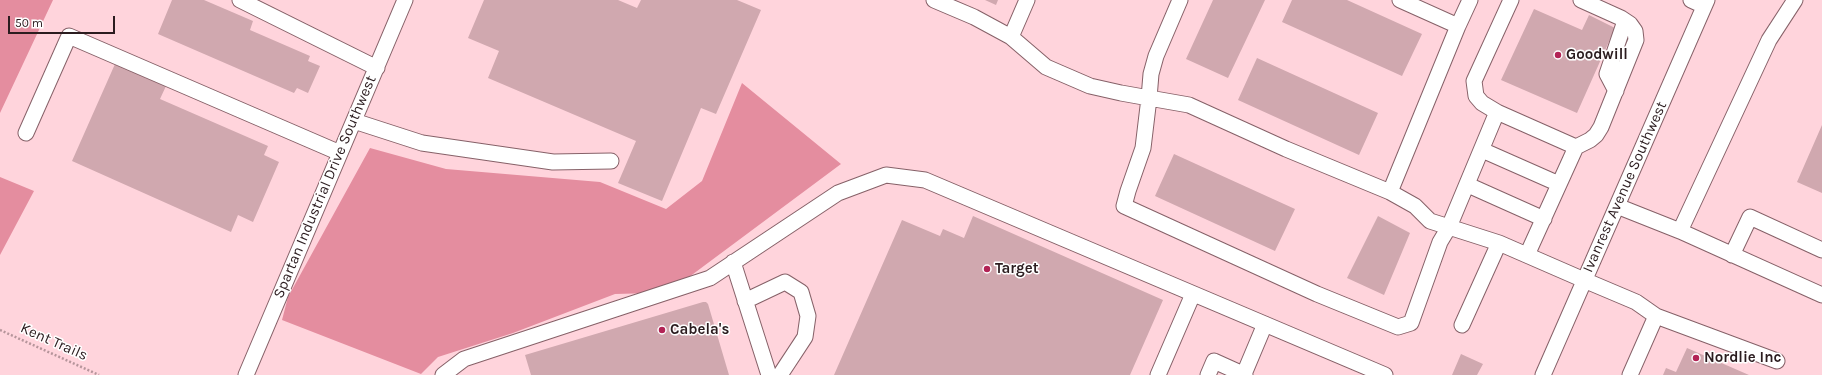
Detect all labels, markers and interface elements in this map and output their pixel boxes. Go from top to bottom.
scale bar [10,8,117,34]
text: 50 m [15,16,43,30]
place label: Goodwill [1566,46,1628,64]
marker: Goodwill [1553,50,1563,60]
street label: Spartan Industrial Drive Southwest [270,73,380,301]
street label: Ivanrest Avenue Southwest [1579,99,1671,275]
place label: Target [995,260,1039,278]
marker: Target [982,264,992,274]
street label: Kent Trails [18,319,90,365]
place label: Cabela's [670,321,729,339]
marker: Cabela's [657,325,667,335]
place label: Nordlie Inc [1704,349,1781,367]
marker: Nordlie Inc [1691,353,1701,363]

